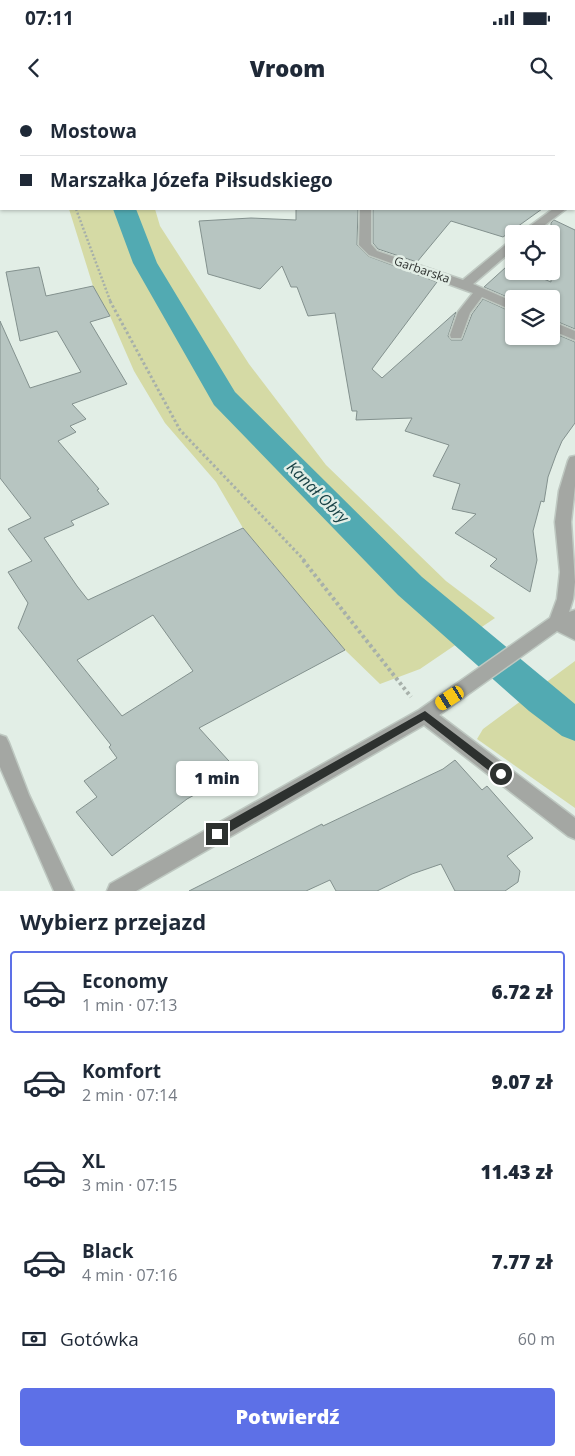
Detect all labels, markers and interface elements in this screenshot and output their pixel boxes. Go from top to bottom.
text: 07:11 [25,5,74,31]
text: Vroom [250,53,325,83]
icon: back [20,54,48,82]
icon: search [527,54,555,82]
text: Mostowa [50,118,137,144]
text: Marszałka Józefa Piłsudskiego [50,167,333,193]
map controls [505,225,560,345]
button: locate [505,225,560,280]
street label: Garbarska [392,252,452,287]
button: layers [505,290,560,345]
water label: Kanał Obry [282,456,355,529]
car [433,684,466,712]
callout: 1 min [176,762,258,796]
route start [490,763,512,785]
text: 1 min [194,767,240,789]
route end [206,823,228,845]
text: Wybierz przejazd [20,906,206,936]
text: Economy [82,968,168,994]
icon: car [22,970,67,1015]
text: 6.72 zł [492,979,553,1005]
text: 1 min · 07:13 [82,994,177,1016]
text: Komfort [82,1058,161,1084]
icon: car [22,1060,67,1105]
text: 9.07 zł [492,1069,553,1095]
text: 2 min · 07:14 [82,1084,177,1106]
text: XL [82,1148,105,1174]
icon: car [22,1150,67,1195]
text: 11.43 zł [480,1159,553,1185]
text: 3 min · 07:15 [82,1174,177,1196]
text: Black [82,1238,134,1264]
icon: car [22,1240,67,1285]
text: 7.77 zł [492,1249,553,1275]
text: 4 min · 07:16 [82,1264,177,1286]
icon: cash [20,1325,48,1353]
text: Gotówka [60,1326,139,1352]
text: 60 m [518,1328,555,1350]
button: Potwierdź [20,1388,555,1446]

